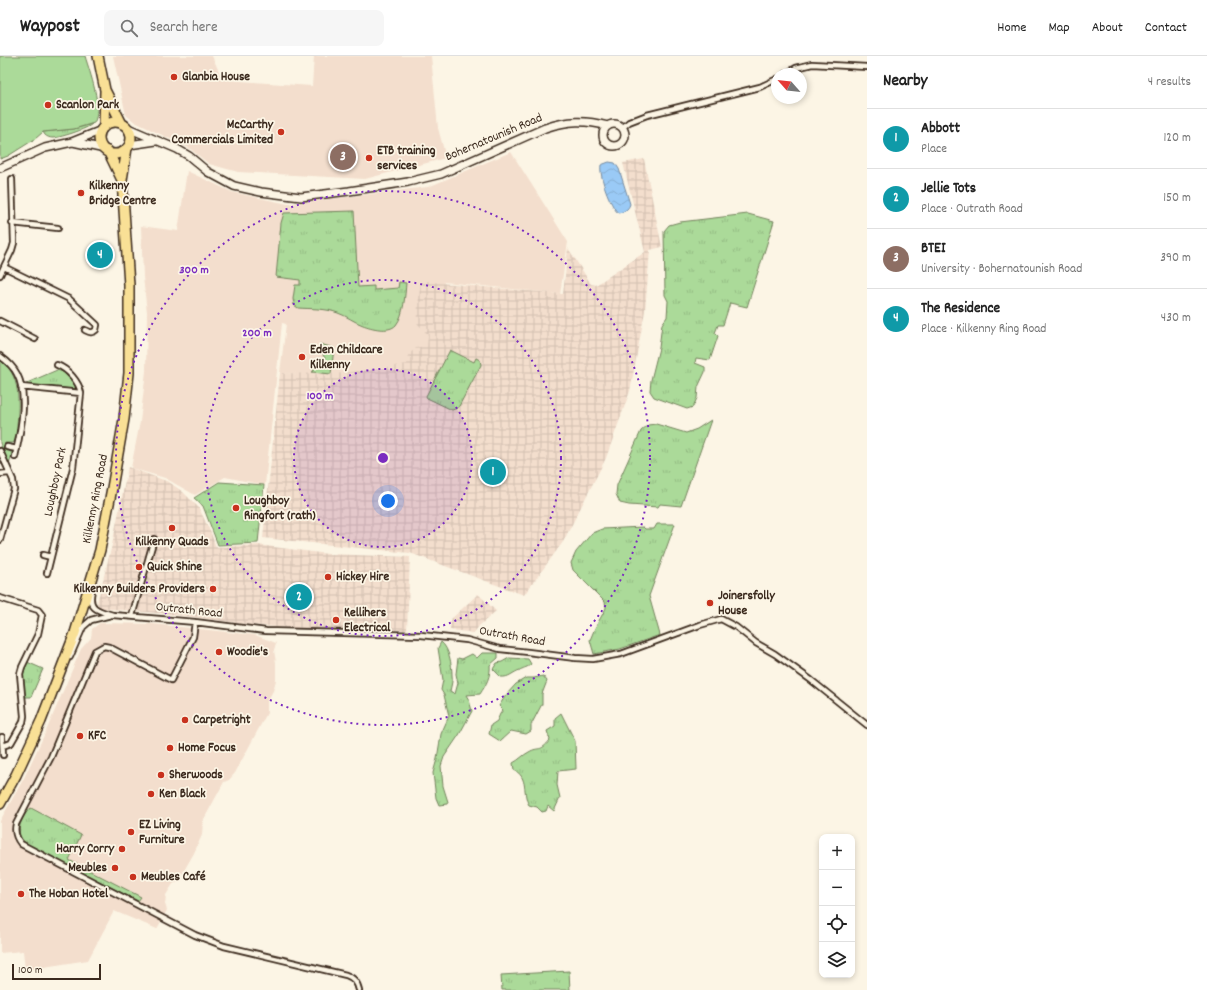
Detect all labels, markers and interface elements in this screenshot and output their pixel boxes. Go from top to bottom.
search box [104,10,384,46]
text: Waypost [20,14,80,41]
icon: search [118,17,140,39]
text: Search here [150,17,218,39]
text: Home [997,18,1026,38]
text: Map [1048,18,1070,38]
text: About [1092,18,1123,38]
text: Contact [1145,18,1187,38]
place label: Glanbia House [182,68,250,87]
north arrow [771,68,807,104]
text: Nearby [883,70,927,94]
marker: Glanbia House [169,72,179,82]
text: 4 results [1148,73,1191,92]
place label: Scanlon Park [56,96,120,115]
marker: Scanlon Park [43,100,53,110]
street label: Bohernatounish Road [442,109,546,167]
place label: McCarthy Commercials Limited [172,116,274,150]
text: Abbott [921,118,960,140]
marker: McCarthy Commercials Limited [276,127,286,137]
text: 1 [895,129,897,148]
text: 120 m [1163,129,1191,148]
text: Place [921,140,947,159]
pin: 3 [330,142,356,172]
place label: ETB training services [377,142,436,176]
marker: ETB training services [364,153,374,163]
place label: Kilkenny Bridge Centre [89,177,157,211]
text: Jellie Tots [921,178,976,200]
marker: Kilkenny Bridge Centre [76,188,86,198]
text: 2 [893,189,899,208]
text: 150 m [1163,189,1191,208]
text: Place · Outrath Road [921,200,1023,219]
text: BTEI [921,238,946,260]
pin: 4 [87,240,113,270]
text: 3 [893,249,899,268]
text: 390 m [1160,249,1191,268]
text: University · Bohernatounish Road [921,260,1082,279]
text: 300 m [179,262,209,279]
text: The Residence [921,298,1000,320]
text: 4 [893,309,899,328]
text: 430 m [1161,309,1191,328]
text: Place · Kilkenny Ring Road [921,320,1046,339]
text: 200 m [242,325,272,342]
place label: Eden Childcare Kilkenny [310,341,383,375]
marker: Eden Childcare Kilkenny [297,352,307,362]
text: 100 m [307,388,333,405]
street label: Loughboy Park [39,446,73,518]
centre of rings [376,451,390,465]
street label: Kilkenny Ring Road [78,453,114,545]
pin: 1 [480,457,506,487]
your location [378,491,398,511]
place label: Loughboy Ringfort (rath) [244,492,316,526]
marker: Loughboy Ringfort (rath) [231,503,241,513]
marker: Kilkenny Quads [167,523,177,533]
place label: Kilkenny Quads [135,533,209,552]
place label: Quick Shine [147,558,202,577]
marker: Quick Shine [134,562,144,572]
place label: Hickey Hire [336,568,389,587]
marker: Hickey Hire [323,572,333,582]
place label: Kilkenny Builders Providers [73,580,206,599]
pin: 2 [286,582,312,612]
marker: Kilkenny Builders Providers [208,584,218,594]
place label: Joinersfolly House [718,587,775,621]
street label: Outrath Road [155,598,223,624]
marker: Joinersfolly House [705,598,715,608]
place label: Kellihers Electrical [344,604,391,638]
marker: Kellihers Electrical [331,615,341,625]
street label: Outrath Road [477,622,547,652]
place label: Woodie's [227,643,269,662]
marker: Woodie's [214,647,224,657]
place label: Carpetright [193,711,251,730]
marker: Carpetright [180,715,190,725]
place label: KFC [88,727,107,746]
marker: KFC [75,731,85,741]
place label: Home Focus [178,739,236,758]
marker: Home Focus [165,743,175,753]
place label: Sherwoods [169,766,223,785]
marker: Sherwoods [156,770,166,780]
place label: Ken Black [159,785,206,804]
marker: Ken Black [146,789,156,799]
place label: EZ Living Furniture [139,816,185,850]
marker: EZ Living Furniture [126,827,136,837]
map controls [819,834,855,978]
button: + [819,834,855,870]
place label: Harry Corry [56,840,115,859]
marker: Harry Corry [117,844,127,854]
place label: Meubles [68,859,108,878]
marker: Meubles [110,863,120,873]
place label: Meubles Café [141,868,206,887]
button: − [819,870,855,906]
marker: Meubles Café [128,872,138,882]
place label: The Hoban Hotel [29,885,109,904]
marker: The Hoban Hotel [16,889,26,899]
button: locate [819,906,855,942]
button: layers [819,942,855,978]
scale bar [12,962,101,981]
text: 100 m [18,963,42,979]

